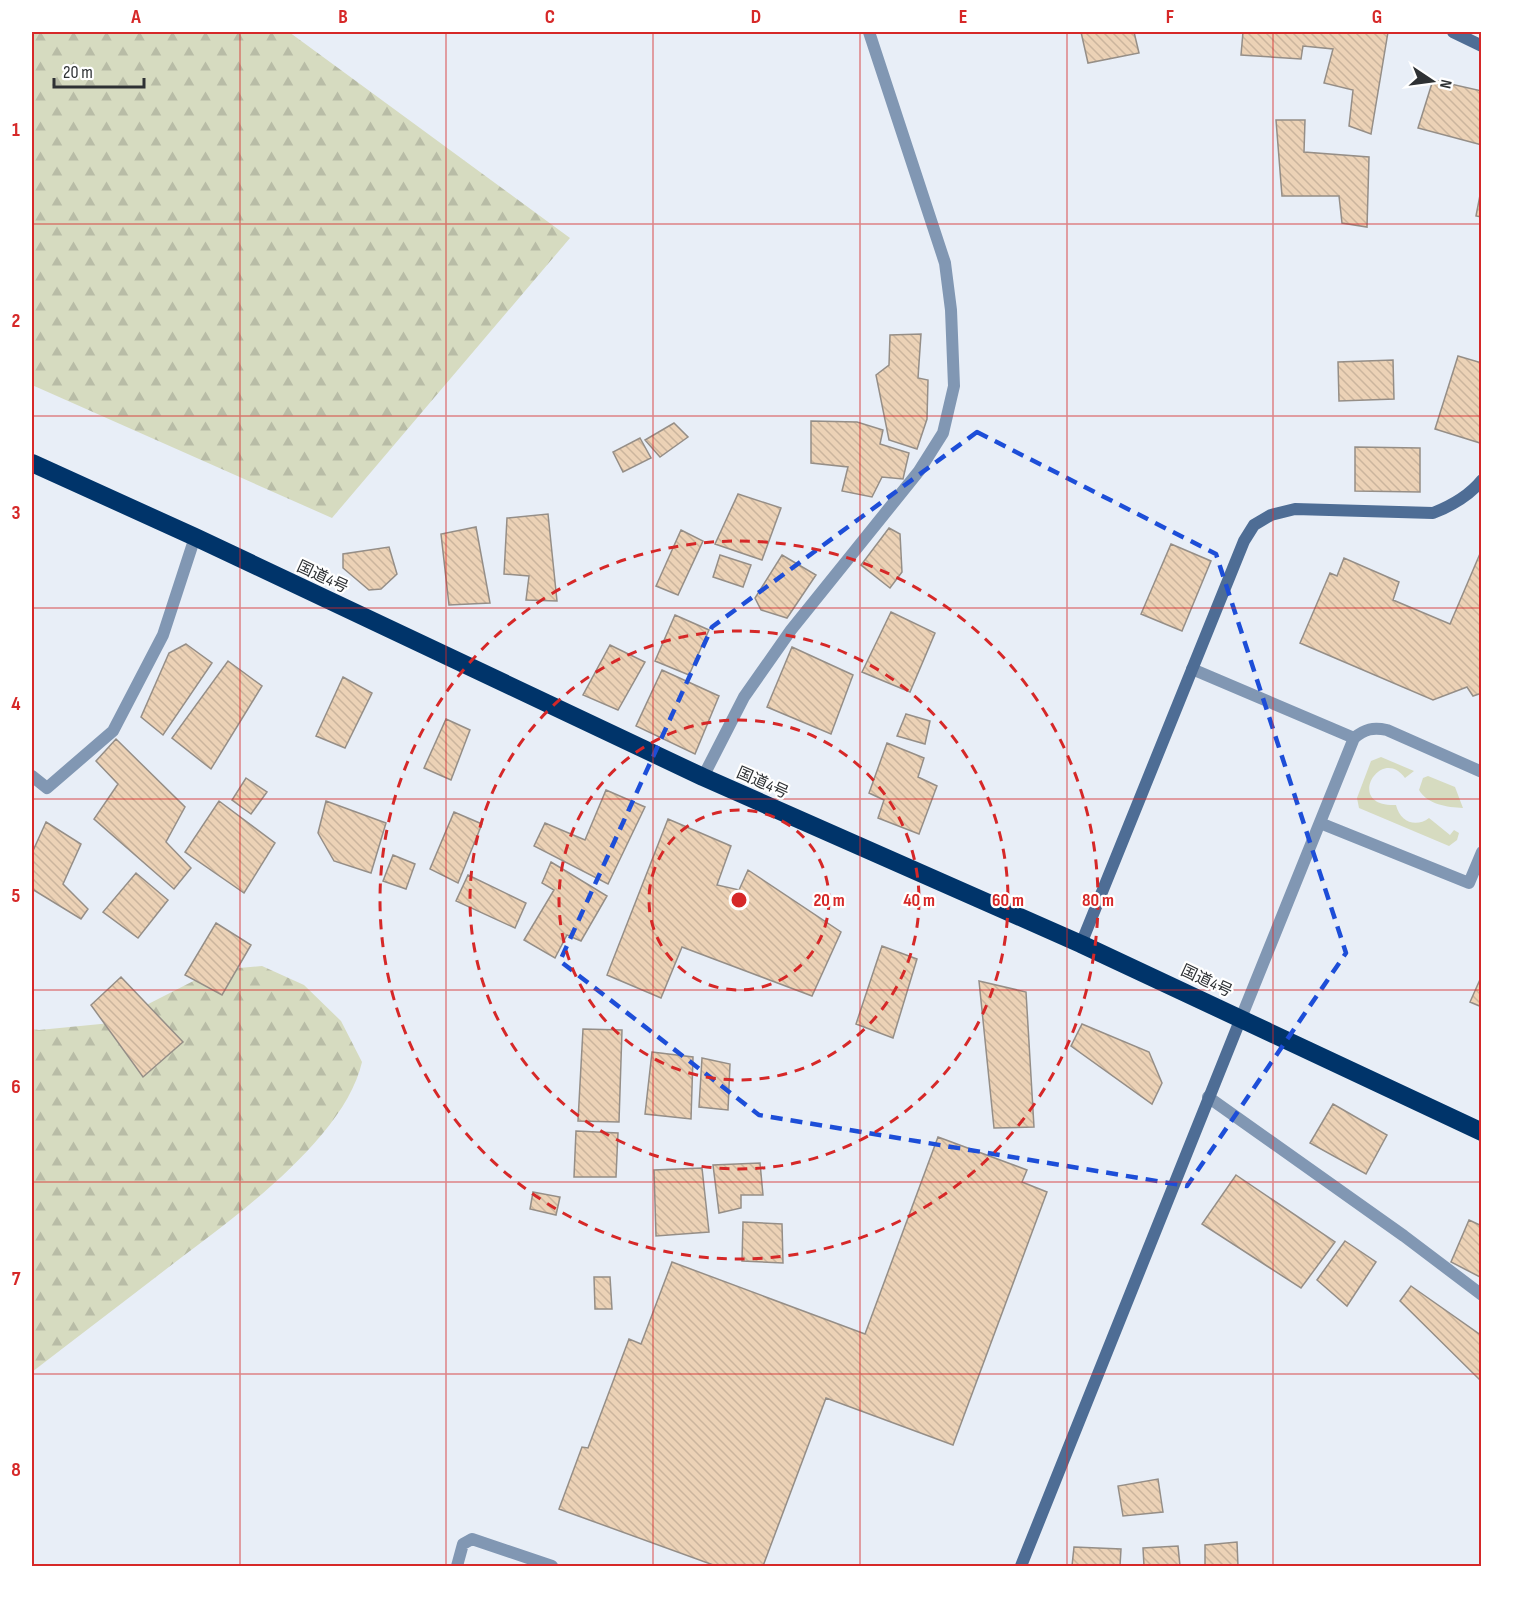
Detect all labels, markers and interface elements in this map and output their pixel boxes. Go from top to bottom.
text: A [130,5,141,29]
text: B [338,5,348,29]
text: C [545,5,555,29]
text: D [751,5,761,29]
text: E [959,5,967,29]
text: F [1166,5,1174,29]
text: G [1372,5,1382,29]
scale bar [54,51,144,89]
north arrow [1402,51,1462,111]
text: 20 m [63,62,93,83]
text: N [1435,78,1455,90]
text: 1 [12,118,20,142]
text: 2 [12,309,20,333]
text: 3 [12,501,21,525]
street label: 国道4号 [294,557,351,598]
text: 4 [11,692,21,716]
street label: 国道4号 [734,764,791,803]
text: 5 [12,884,21,908]
centre of rings [729,890,749,910]
text: 20 m [813,890,845,911]
text: 40 m [903,890,935,911]
text: 60 m [992,890,1024,911]
text: 80 m [1082,890,1114,911]
street label: 国道4号 [1178,961,1235,1002]
text: 6 [11,1075,21,1099]
text: 7 [12,1267,21,1291]
text: 8 [11,1458,21,1482]

